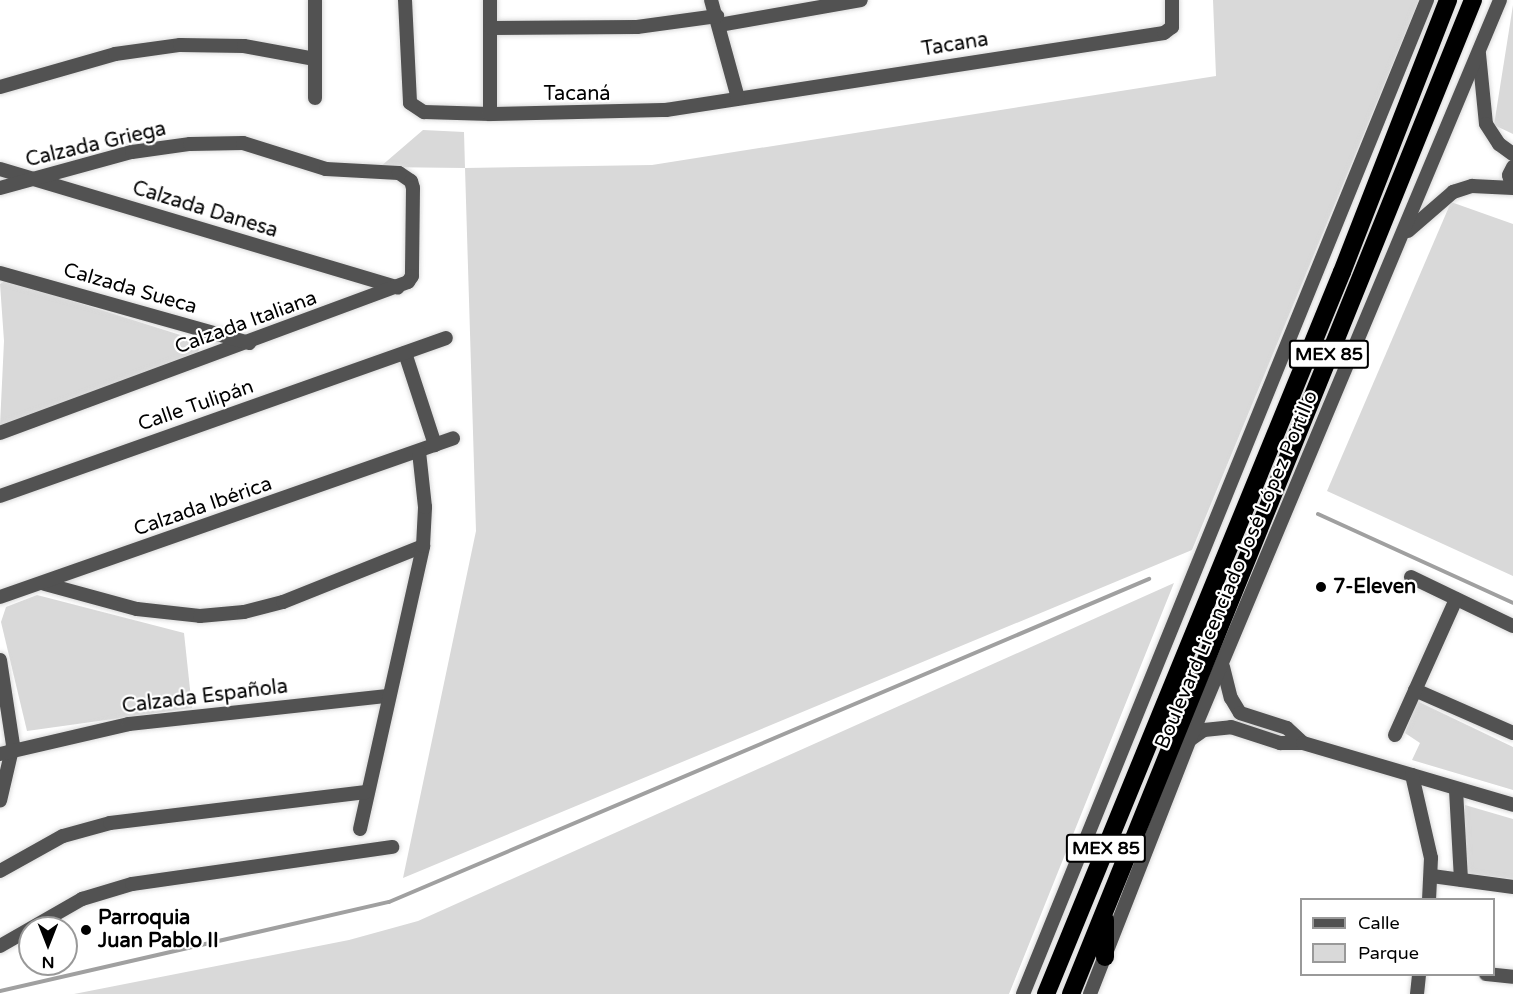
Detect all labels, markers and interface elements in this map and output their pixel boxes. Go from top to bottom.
street label: Tacana [920,28,990,62]
street label: Tacaná [543,82,611,106]
street label: Calzada Griega [23,117,169,173]
street label: Calzada Danesa [129,176,281,244]
street label: Calzada Sueca [60,258,200,320]
street label: Calzada Italiana [172,286,320,360]
road number: MEX 85 [1288,339,1370,369]
street label: Calle Tulipán [135,375,257,437]
street label: Boulevard Licenciado José López Portillo [1150,387,1324,753]
street label: Calzada Ibérica [131,472,275,542]
place label: 7-Eleven [1333,575,1416,599]
marker: 7-Eleven [1314,580,1328,594]
street label: Calzada Española [121,675,289,719]
road number: MEX 85 [1066,833,1146,863]
legend [1300,898,1495,976]
place label: Parroquia Juan Pablo II [98,906,219,953]
text: Calle [1358,912,1400,934]
north arrow [18,916,78,976]
marker: Parroquia Juan Pablo II [79,923,93,937]
text: Parque [1358,942,1419,964]
text: N [42,952,54,972]

